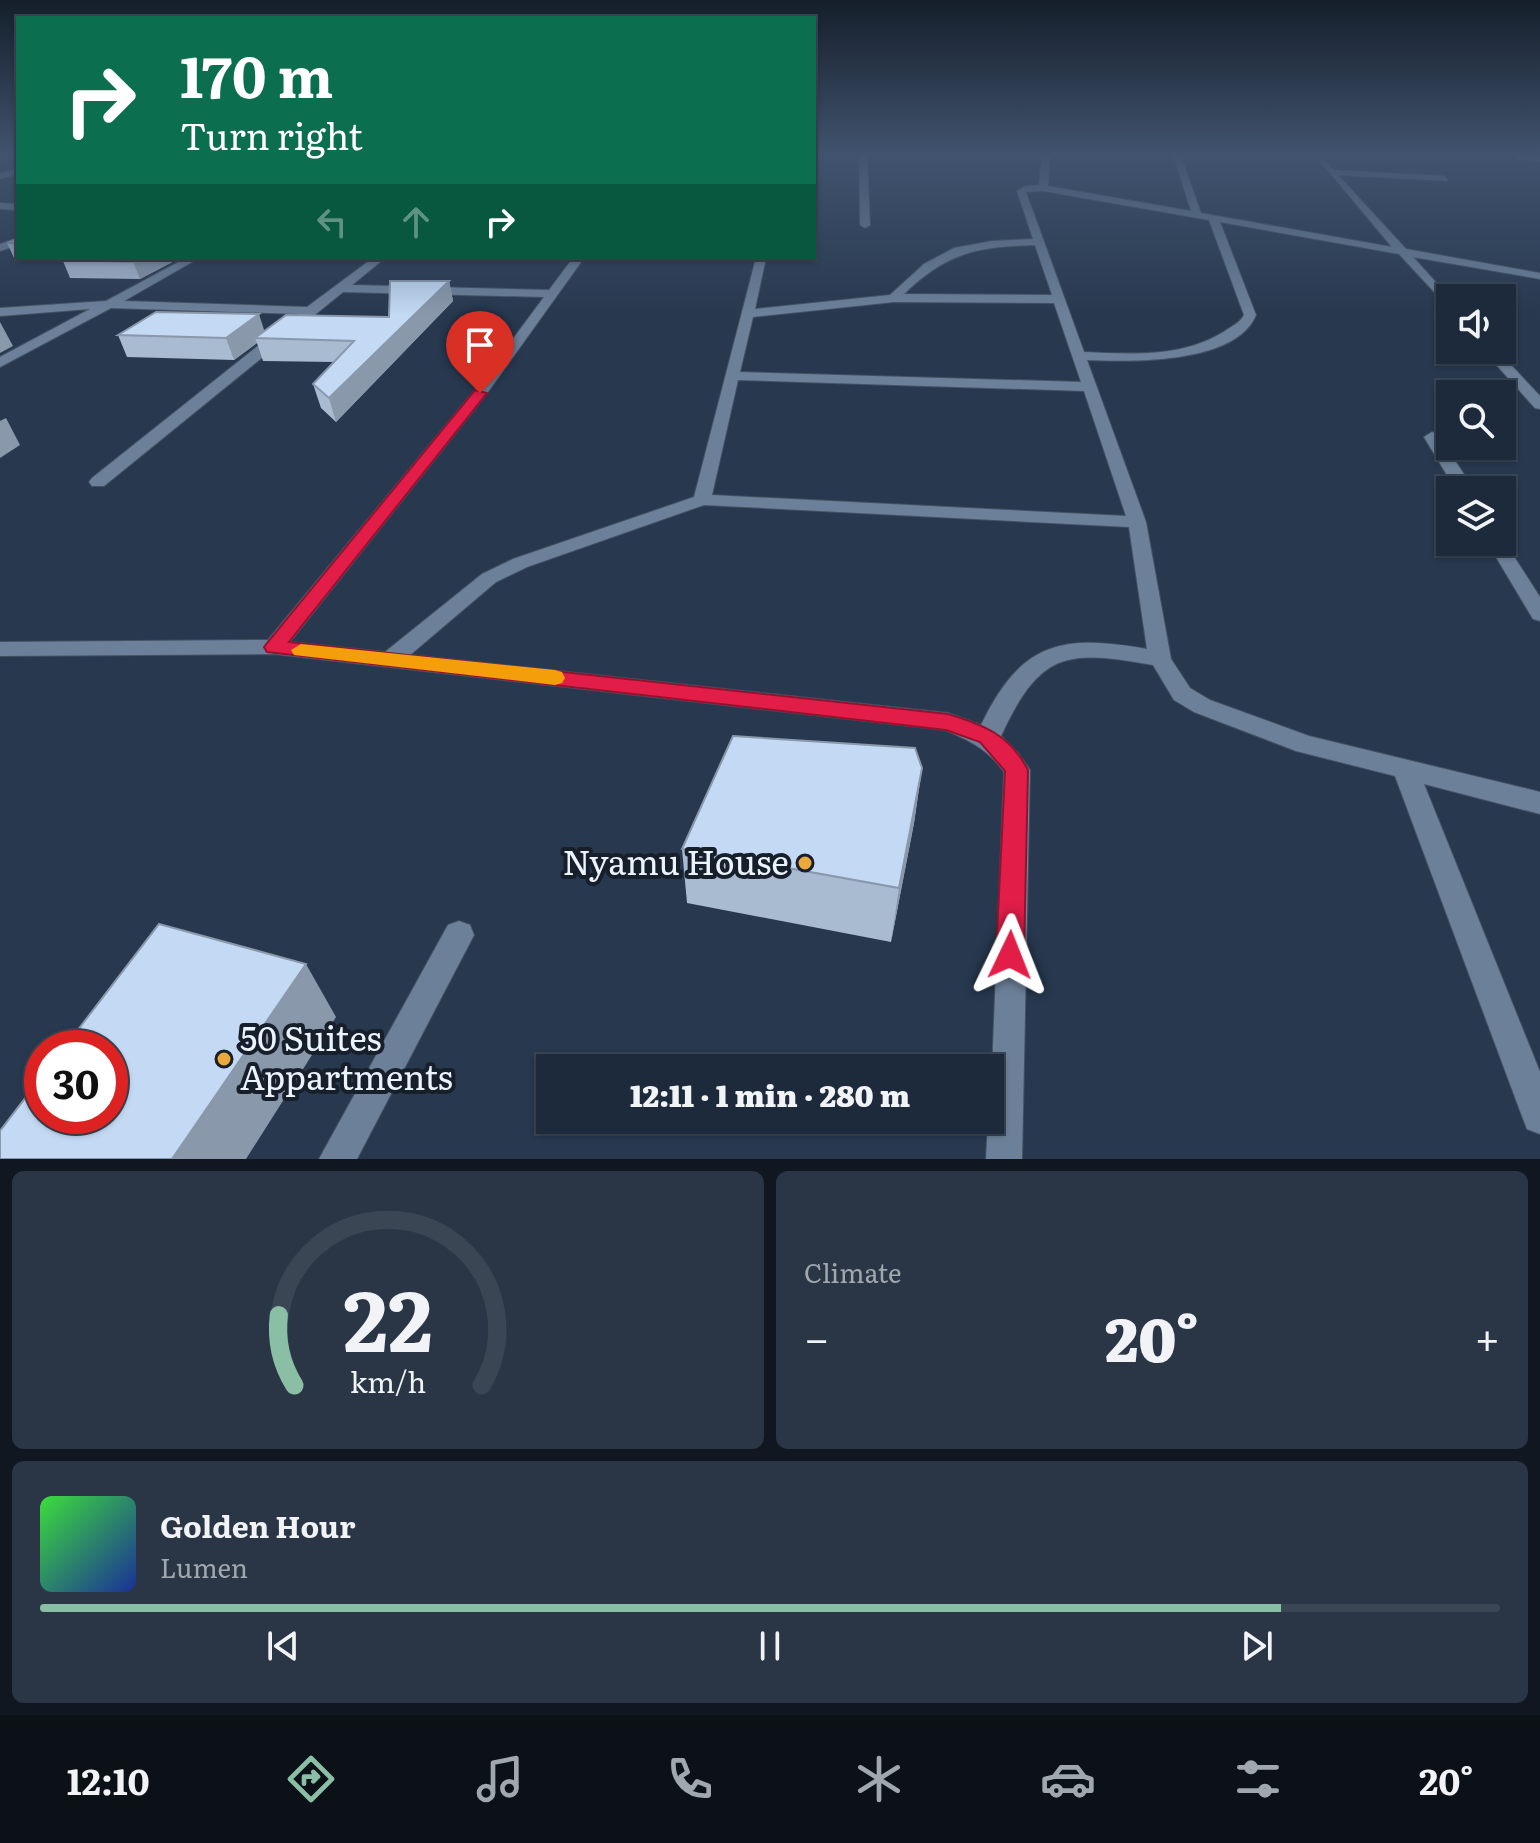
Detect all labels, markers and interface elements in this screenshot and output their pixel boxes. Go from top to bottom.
text: 170 m [180,32,333,115]
icon: right [48,48,152,152]
text: Turn right [180,108,363,161]
icon: left [310,200,354,244]
icon: ahead [394,200,438,244]
icon: right [478,200,522,244]
map controls [1436,284,1516,556]
button: sound [1436,284,1516,364]
pin [446,311,514,393]
icon: arrive [458,323,502,367]
button: search [1436,380,1516,460]
button: layers [1436,476,1516,556]
place label: Nyamu House [562,835,789,885]
marker: Nyamu House [796,854,814,872]
position arrow [968,913,1052,997]
place label: 50 Suites Appartments [240,1011,453,1100]
speed limit sign: 30 [24,1030,128,1134]
marker: 50 Suites Appartments [215,1050,233,1068]
text: 12:11 · 1 min · 280 m [630,1072,910,1116]
text: Climate [804,1252,902,1291]
text: 22 [343,1254,433,1378]
text: 20° [1105,1291,1199,1380]
text: − [804,1303,830,1369]
text: + [1474,1303,1500,1369]
text: km/h [350,1359,426,1402]
text: Golden Hour [160,1503,355,1547]
text: Lumen [160,1547,248,1586]
icon: previous [261,1624,305,1668]
icon: pause [748,1624,792,1668]
icon: next [1235,1624,1279,1668]
icon: directions [283,1751,339,1807]
icon: music [472,1751,528,1807]
icon: phone [662,1751,718,1807]
icon: climate [851,1751,907,1807]
icon: car [1040,1751,1096,1807]
icon: filters [1230,1751,1286,1807]
text: 12:10 [67,1753,150,1806]
text: 20° [1419,1753,1473,1806]

